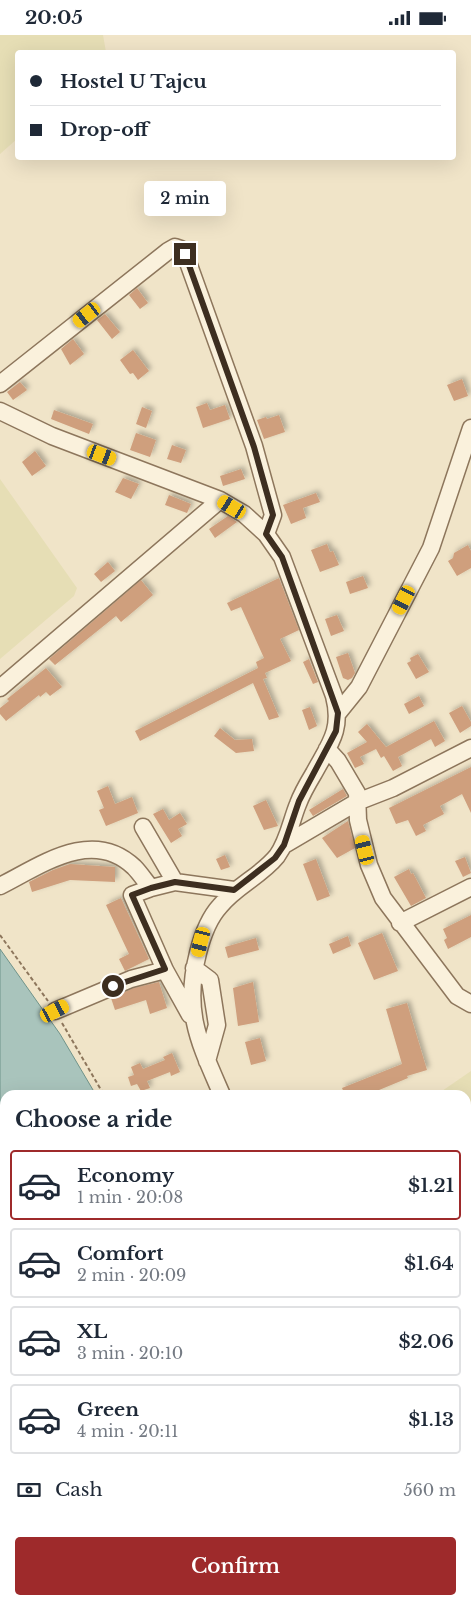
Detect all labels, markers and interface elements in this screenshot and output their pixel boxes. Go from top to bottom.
text: 20:05 [25,6,83,29]
text: Hostel U Tajcu [60,70,207,93]
text: Drop-off [60,118,149,141]
callout: 2 min [144,181,226,217]
text: 2 min [160,188,210,208]
route end [174,243,196,265]
car [70,300,103,330]
car [85,443,118,467]
car [215,493,248,521]
car [390,583,417,617]
car [354,834,375,866]
car [190,926,211,958]
route start [102,975,124,997]
car [38,998,71,1024]
text: Choose a ride [15,1106,172,1133]
icon: car [17,1163,62,1208]
text: Economy [77,1164,174,1187]
text: $1.21 [408,1174,454,1197]
text: 1 min · 20:08 [77,1187,183,1207]
icon: car [17,1241,62,1286]
text: Comfort [77,1242,164,1265]
text: $1.64 [404,1252,454,1275]
text: 2 min · 20:09 [77,1265,186,1285]
icon: car [17,1319,62,1364]
text: XL [77,1320,107,1343]
text: $2.06 [398,1330,454,1353]
text: 3 min · 20:10 [77,1343,183,1363]
icon: car [17,1397,62,1442]
text: Green [77,1398,139,1421]
text: $1.13 [408,1408,454,1431]
text: 4 min · 20:11 [77,1421,178,1441]
icon: cash [15,1476,43,1504]
text: Cash [55,1478,102,1501]
text: 560 m [403,1480,456,1500]
button: Confirm [15,1537,456,1595]

